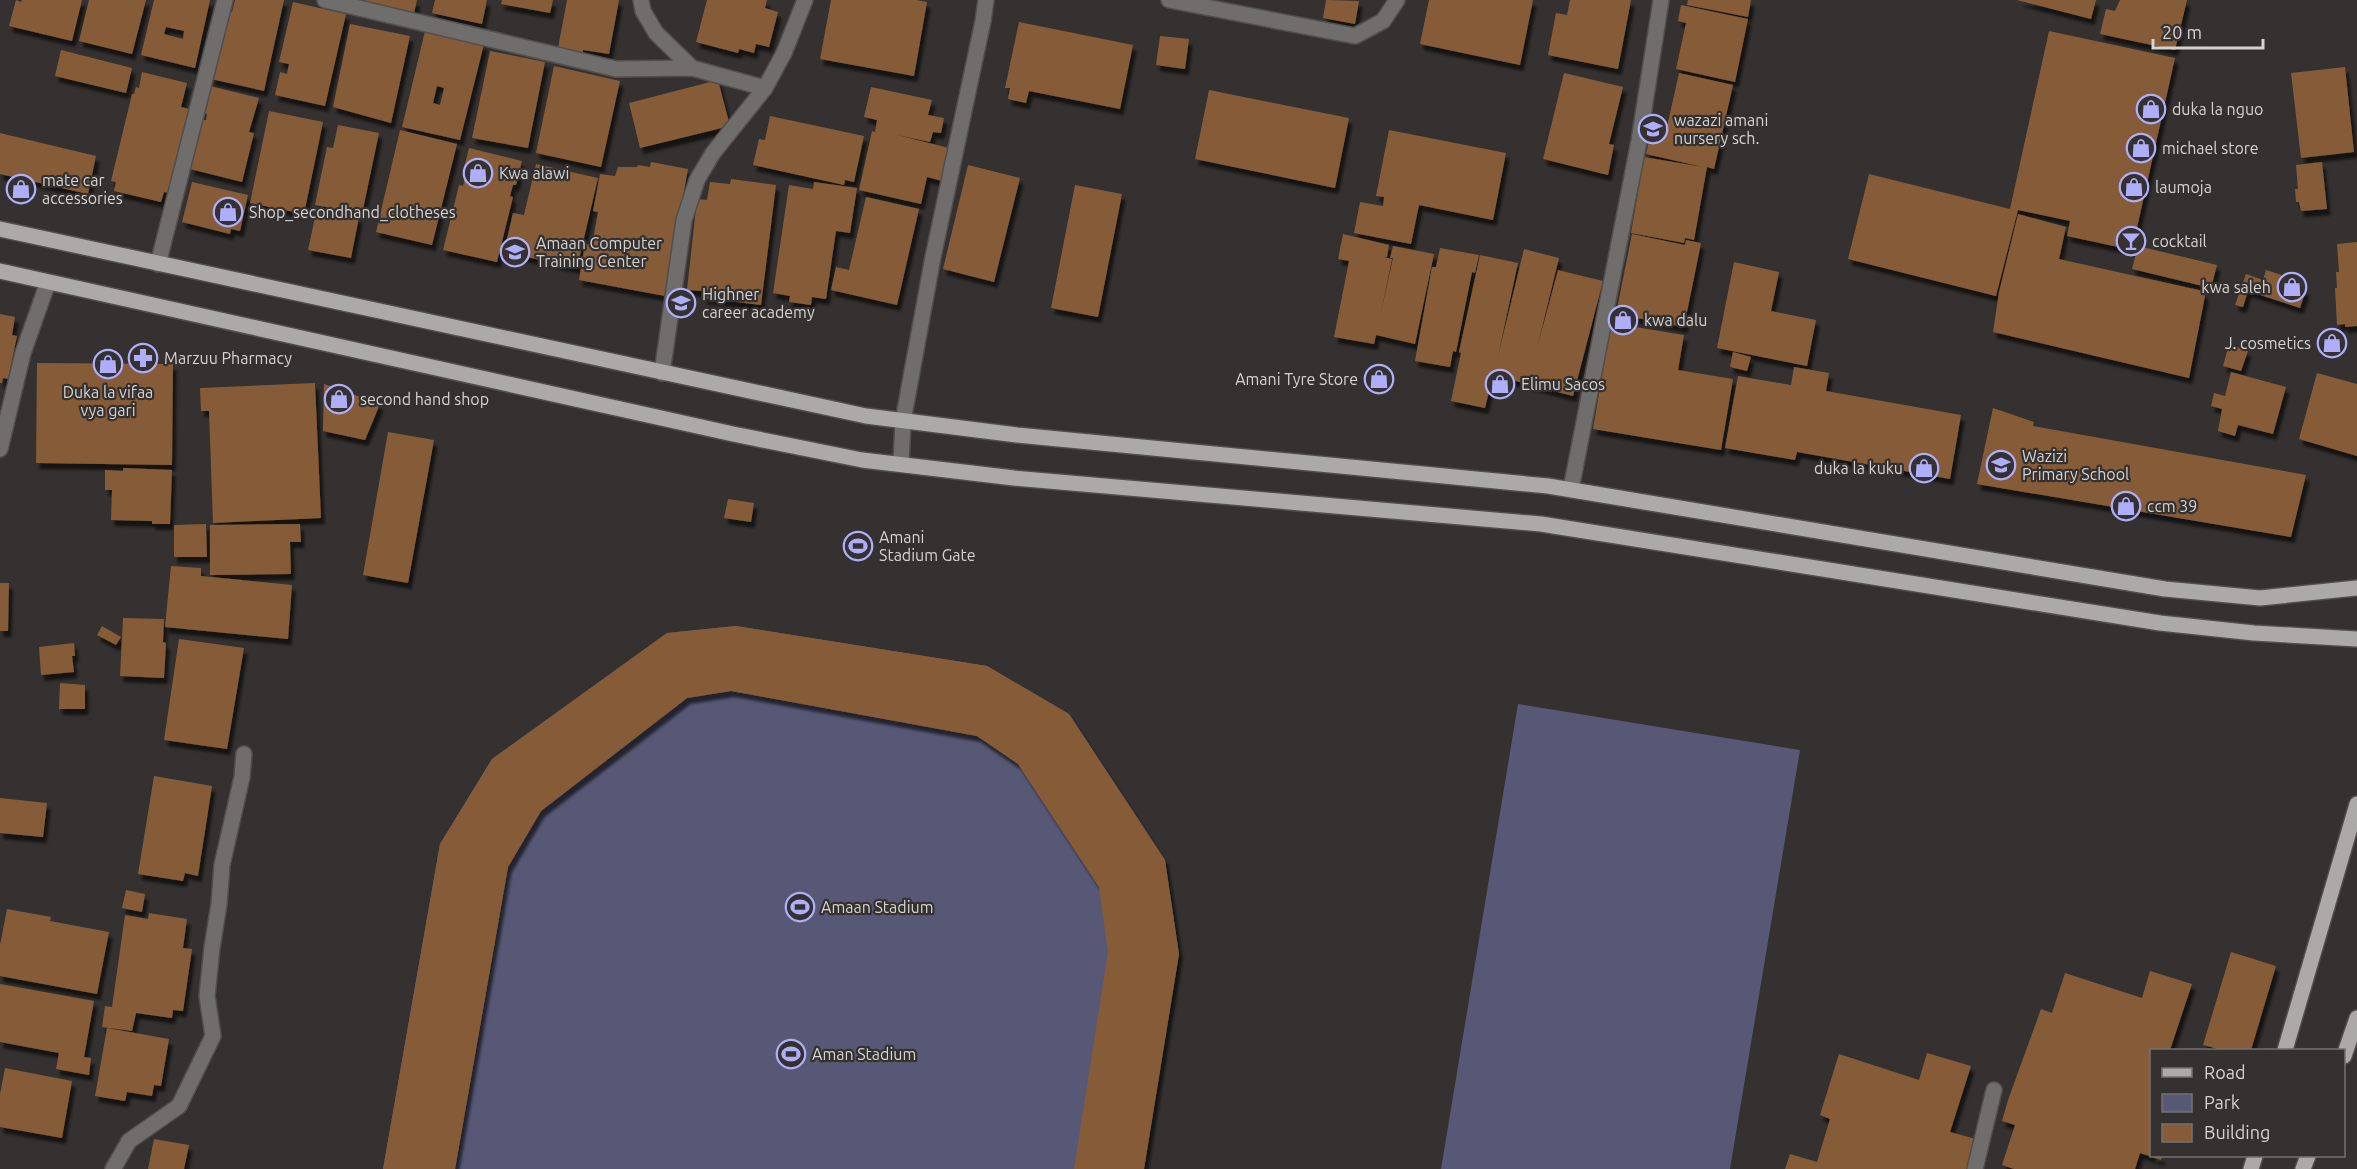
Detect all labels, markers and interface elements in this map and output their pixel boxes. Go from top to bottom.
scale bar [2153,12,2262,50]
text: 20 m [2162,22,2202,42]
shop icon: duka la nguo [2135,93,2167,125]
place label: duka la nguo [2172,100,2263,118]
place label: wazazi amani nursery sch. [1674,111,1768,147]
school or university icon: wazazi amani nursery sch. [1637,113,1669,145]
shop icon: michael store [2125,132,2157,164]
place label: michael store [2162,139,2259,157]
shop icon: Kwa alawi [462,157,494,189]
place label: Kwa alawi [499,164,569,182]
place label: mate car accessories [42,171,123,207]
shop icon: laumoja [2118,171,2150,203]
shop icon: mate car accessories [5,173,37,205]
place label: laumoja [2155,178,2212,196]
shop icon: Shop_secondhand_clotheses [212,196,244,228]
place label: Shop_secondhand_clotheses [249,203,456,222]
bar icon: cocktail [2115,225,2147,257]
place label: cocktail [2152,232,2207,250]
place label: Amaan Computer Training Center [536,234,662,270]
school or university icon: Amaan Computer Training Center [499,236,531,268]
shop icon: kwa saleh [2276,271,2308,303]
place label: kwa saleh [2201,278,2271,296]
place label: Highner career academy [702,285,815,321]
school or university icon: Highner career academy [665,287,697,319]
shop icon: kwa dalu [1607,304,1639,336]
place label: kwa dalu [1644,311,1707,329]
shop icon: J. cosmetics [2316,327,2348,359]
place label: J. cosmetics [2225,334,2311,352]
pharmacy icon: Marzuu Pharmacy [127,342,159,374]
shop icon: Duka la vifaa vya gari [92,348,124,380]
place label: Marzuu Pharmacy [164,349,292,367]
shop icon: Amani Tyre Store [1363,363,1395,395]
shop icon: Elimu Sacos [1484,368,1516,400]
place label: Amani Tyre Store [1235,370,1358,388]
place label: Elimu Sacos [1521,375,1605,393]
place label: Duka la vifaa vya gari [63,383,153,419]
shop icon: second hand shop [323,383,355,415]
place label: second hand shop [360,390,489,408]
place label: Wazizi Primary School [2022,447,2129,483]
school or university icon: Wazizi Primary School [1985,449,2017,481]
shop icon: duka la kuku [1908,452,1940,484]
place label: duka la kuku [1814,459,1903,477]
shop icon: ccm 39 [2110,490,2142,522]
place label: ccm 39 [2147,497,2197,515]
place label: Amani Stadium Gate [879,528,976,564]
sports icon: Amani Stadium Gate [842,530,874,562]
sports icon: Amaan Stadium [784,891,816,923]
place label: Amaan Stadium [821,898,934,916]
sports icon: Aman Stadium [775,1038,807,1070]
place label: Aman Stadium [812,1045,916,1063]
legend [2150,1049,2345,1157]
text: Road [2204,1062,2246,1082]
text: Park [2204,1092,2240,1112]
text: Building [2204,1122,2270,1142]

